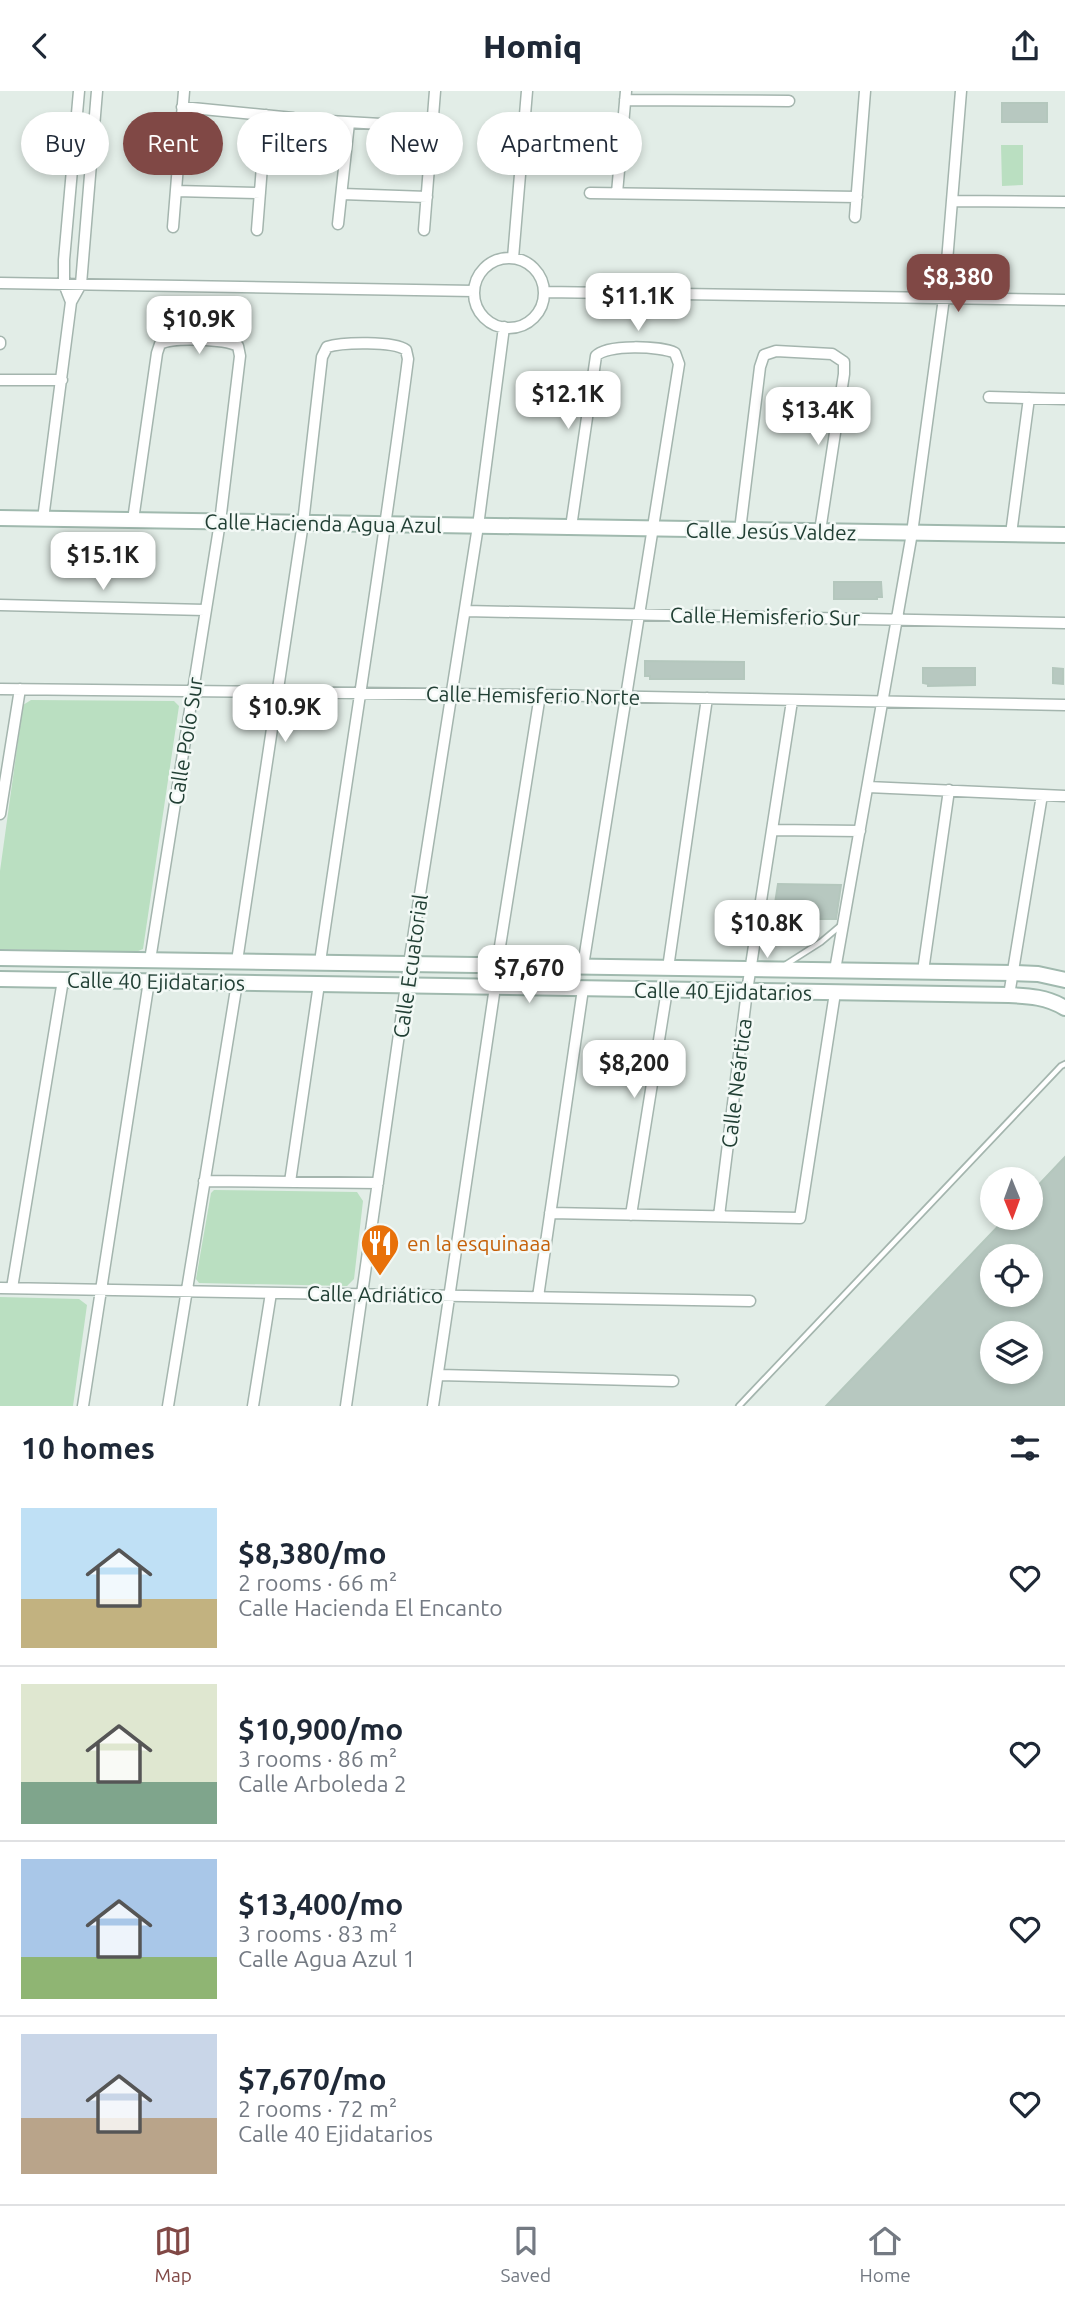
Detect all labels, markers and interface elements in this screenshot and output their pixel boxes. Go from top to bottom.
icon: back [21,27,59,65]
icon: share [1006,27,1044,65]
text: Homiq [483,28,582,64]
chip: Buy [21,112,109,175]
chip: Rent [123,112,223,175]
chip: Filters [237,112,352,175]
chip: New [366,112,463,175]
chip: Apartment [477,112,642,175]
pin: $8,380 [901,255,1015,314]
text: $8,380 [923,264,993,289]
pin: $11.1K [581,273,695,333]
text: $11.1K [602,283,674,308]
pin: $10.9K [142,296,256,356]
text: $10.9K [163,306,235,331]
pin: $12.1K [511,371,625,431]
text: $12.1K [532,381,604,406]
pin: $13.4K [761,387,875,447]
text: $13.4K [782,397,854,422]
street label: Calle Hacienda Agua Azul [204,509,442,537]
street label: Calle Jesús Valdez [685,518,857,544]
pin: $15.1K [46,533,160,592]
text: $15.1K [67,542,139,567]
street label: Calle Hemisferio Sur [670,602,860,630]
street label: Calle Polo Sur [163,675,207,807]
street label: Calle Hemisferio Norte [426,681,640,709]
pin: $10.9K [228,685,342,744]
text: $10.9K [249,694,321,719]
street label: Calle Ecuatorial [388,892,432,1040]
pin: $10.8K [710,901,824,960]
text: $10.8K [731,910,803,935]
pin: $7,670 [472,946,586,1005]
text: $7,670 [494,955,564,980]
street label: Calle 40 Ejidatarios [67,967,245,995]
street label: Calle 40 Ejidatarios [634,977,812,1005]
street label: Calle Neártica [716,1017,756,1149]
pin: $8,200 [577,1041,691,1100]
text: $8,200 [599,1050,669,1075]
north arrow [980,1167,1043,1230]
map controls [980,1167,1043,1384]
restaurant icon: en la esquinaaa [359,1222,401,1277]
place label: en la esquinaaa [407,1231,551,1255]
button: locate [980,1244,1043,1307]
street label: Calle Adriático [307,1281,443,1307]
button: layers [980,1321,1043,1384]
icon: filters [1006,1429,1044,1467]
text: 10 homes [21,1431,155,1465]
icon: home [77,1536,161,1620]
text: $8,380/mo [238,1536,387,1570]
icon: heart [1006,1559,1044,1597]
text: 2 rooms · 66 m² [238,1570,397,1595]
text: Calle Hacienda El Encanto [238,1595,503,1620]
icon: home [77,1712,161,1796]
text: $10,900/mo [238,1712,403,1746]
icon: heart [1006,1735,1044,1773]
text: 3 rooms · 86 m² [238,1746,397,1771]
text: Calle Arboleda 2 [238,1771,407,1796]
icon: home [77,1887,161,1971]
text: $13,400/mo [238,1887,403,1921]
icon: heart [1006,1910,1044,1948]
text: 3 rooms · 83 m² [238,1921,397,1946]
text: Calle Agua Azul 1 [238,1946,416,1971]
icon: home [77,2062,161,2146]
text: $7,670/mo [238,2062,387,2096]
icon: heart [1006,2085,1044,2123]
text: 2 rooms · 72 m² [238,2096,397,2121]
text: Calle 40 Ejidatarios [238,2121,433,2146]
tab: Map [154,2222,192,2286]
tab: Saved [501,2222,551,2286]
tab: Home [860,2222,911,2286]

